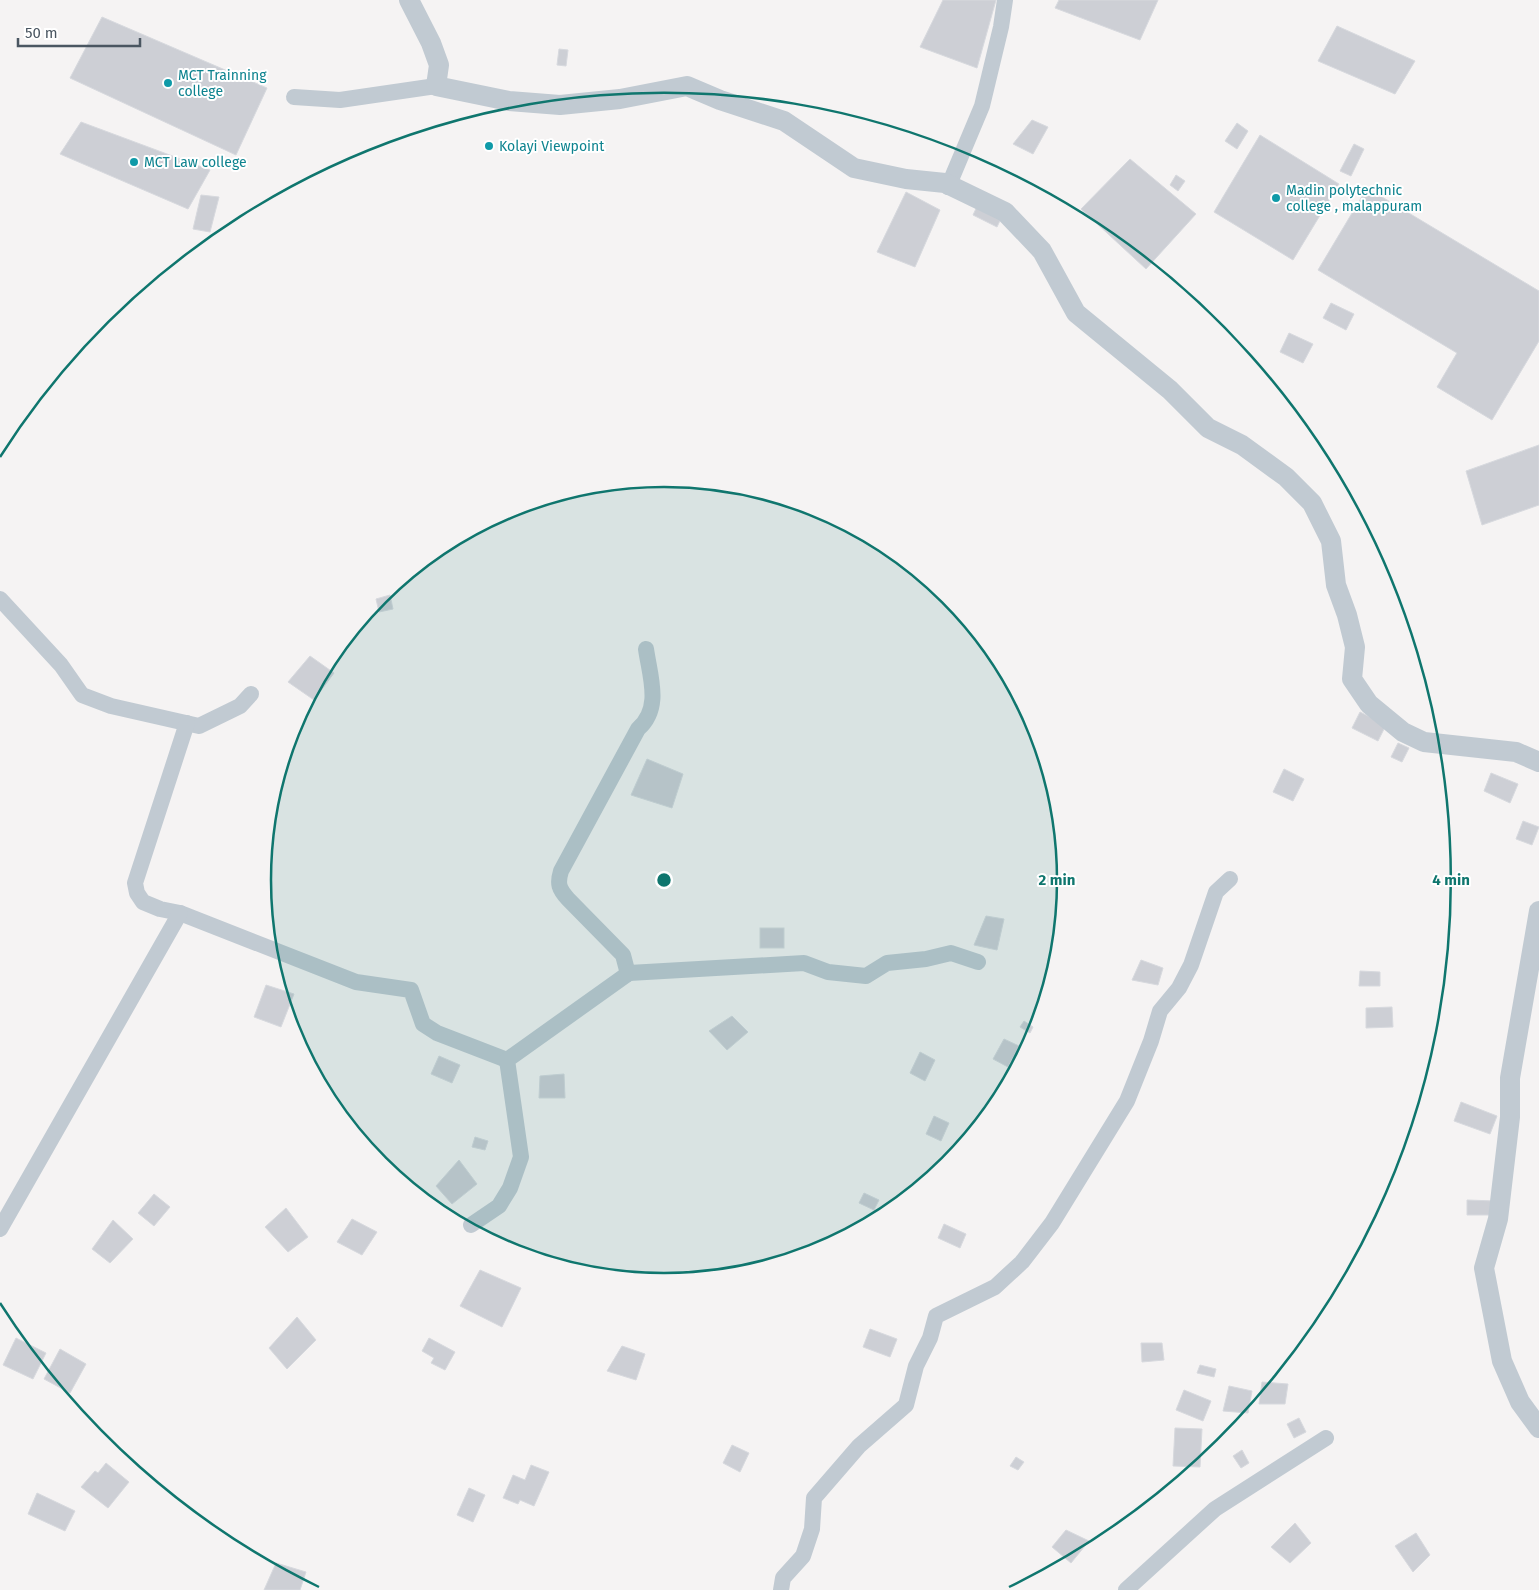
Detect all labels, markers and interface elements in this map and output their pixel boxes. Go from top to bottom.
scale bar [18,15,140,47]
text: 50 m [25,24,58,42]
place label: MCT Trainning college [178,67,267,100]
marker: MCT Trainning college [162,77,174,89]
place label: Kolayi Viewpoint [499,138,605,155]
marker: Kolayi Viewpoint [483,140,495,152]
place label: MCT Law college [144,154,247,171]
marker: MCT Law college [128,156,140,168]
place label: Madin polytechnic college , malappuram [1286,182,1422,215]
marker: Madin polytechnic college , malappuram [1270,192,1282,204]
centre of rings [655,871,673,889]
text: 2 min [1039,871,1075,889]
text: 4 min [1432,871,1470,889]

